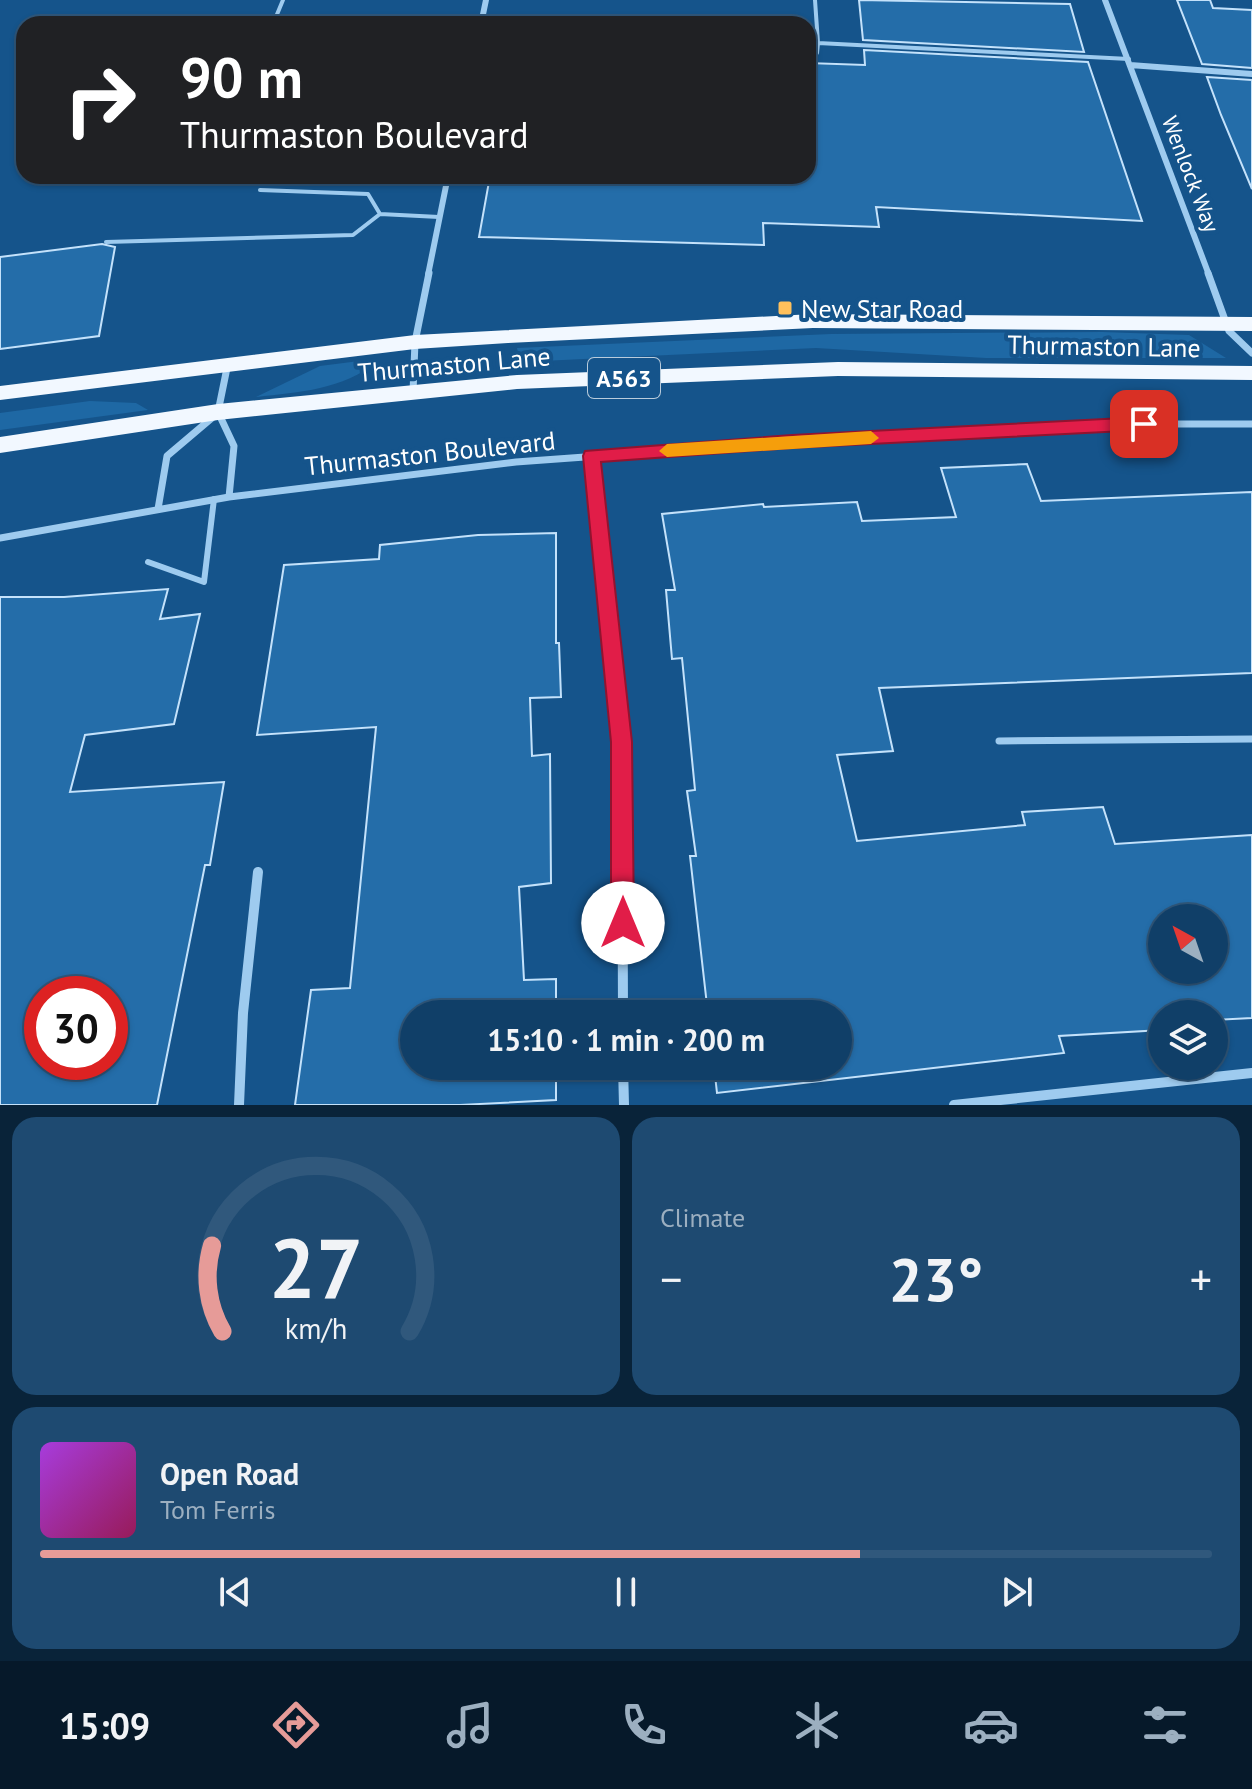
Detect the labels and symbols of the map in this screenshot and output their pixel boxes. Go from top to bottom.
street label: Wenlock Way [1156,112,1226,237]
place label: New Star Road [801,292,963,325]
marker: New Star Road [776,299,794,317]
street label: Thurmaston Lane [1007,328,1201,364]
street label: Thurmaston Lane [356,339,552,389]
road number: A563 [588,358,660,398]
pin [1110,390,1178,458]
street label: Thurmaston Boulevard [303,423,557,483]
position arrow [581,881,665,965]
north arrow [1148,904,1228,984]
speed limit sign: 30 [24,976,128,1080]

